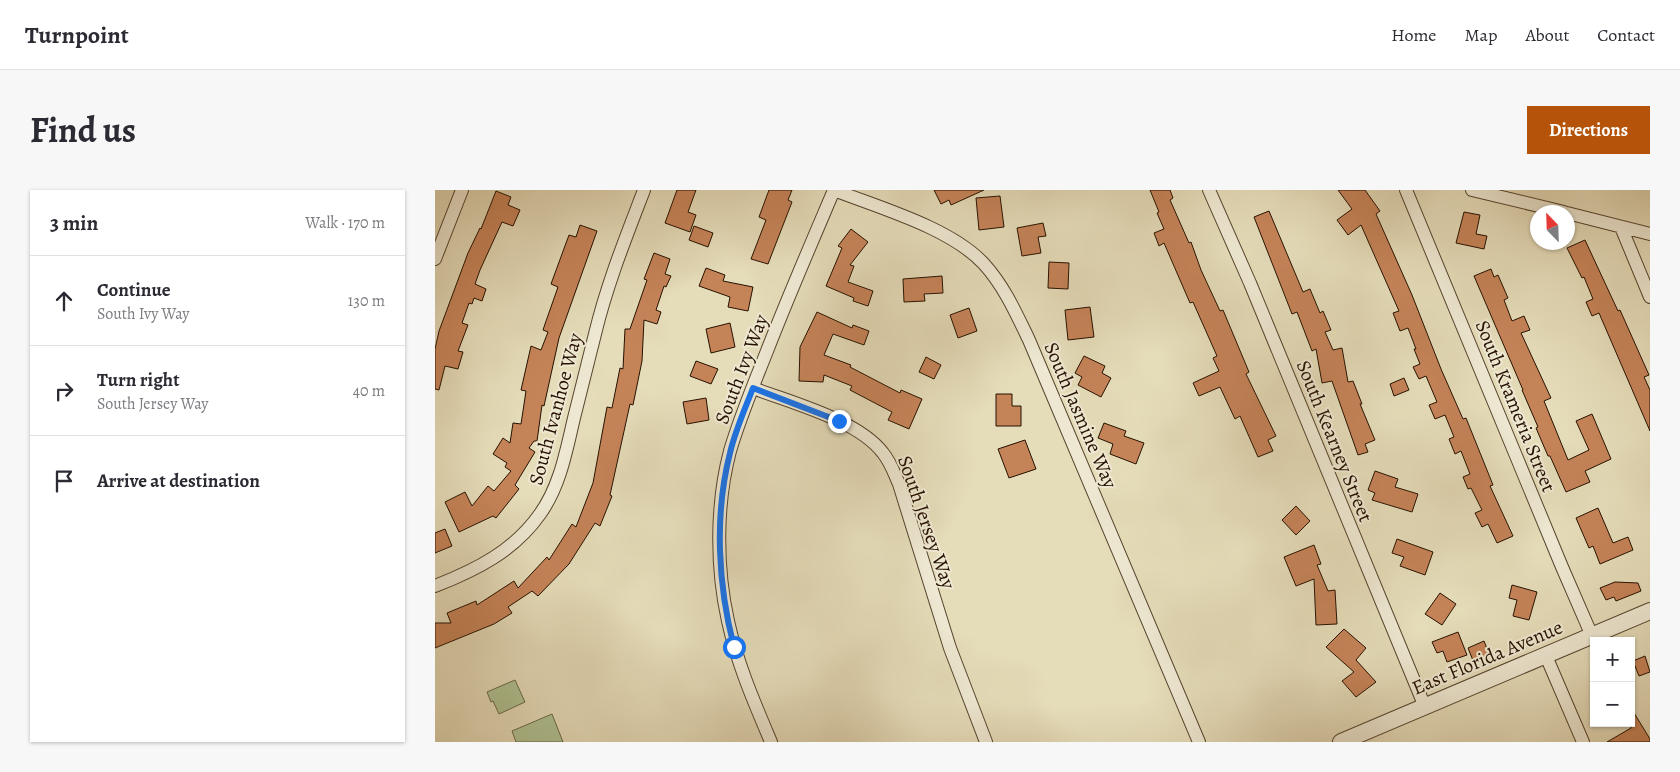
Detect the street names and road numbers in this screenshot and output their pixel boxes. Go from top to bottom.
street label: South Ivy Way [708,309,775,428]
street label: South Krameria Street [1469,316,1562,496]
street label: South Ivanhoe Way [522,329,589,488]
street label: South Jasmine Way [1038,338,1124,494]
street label: South Kearney Street [1290,356,1379,526]
street label: South Jersey Way [891,452,962,593]
street label: East Florida Avenue [1408,614,1567,701]

